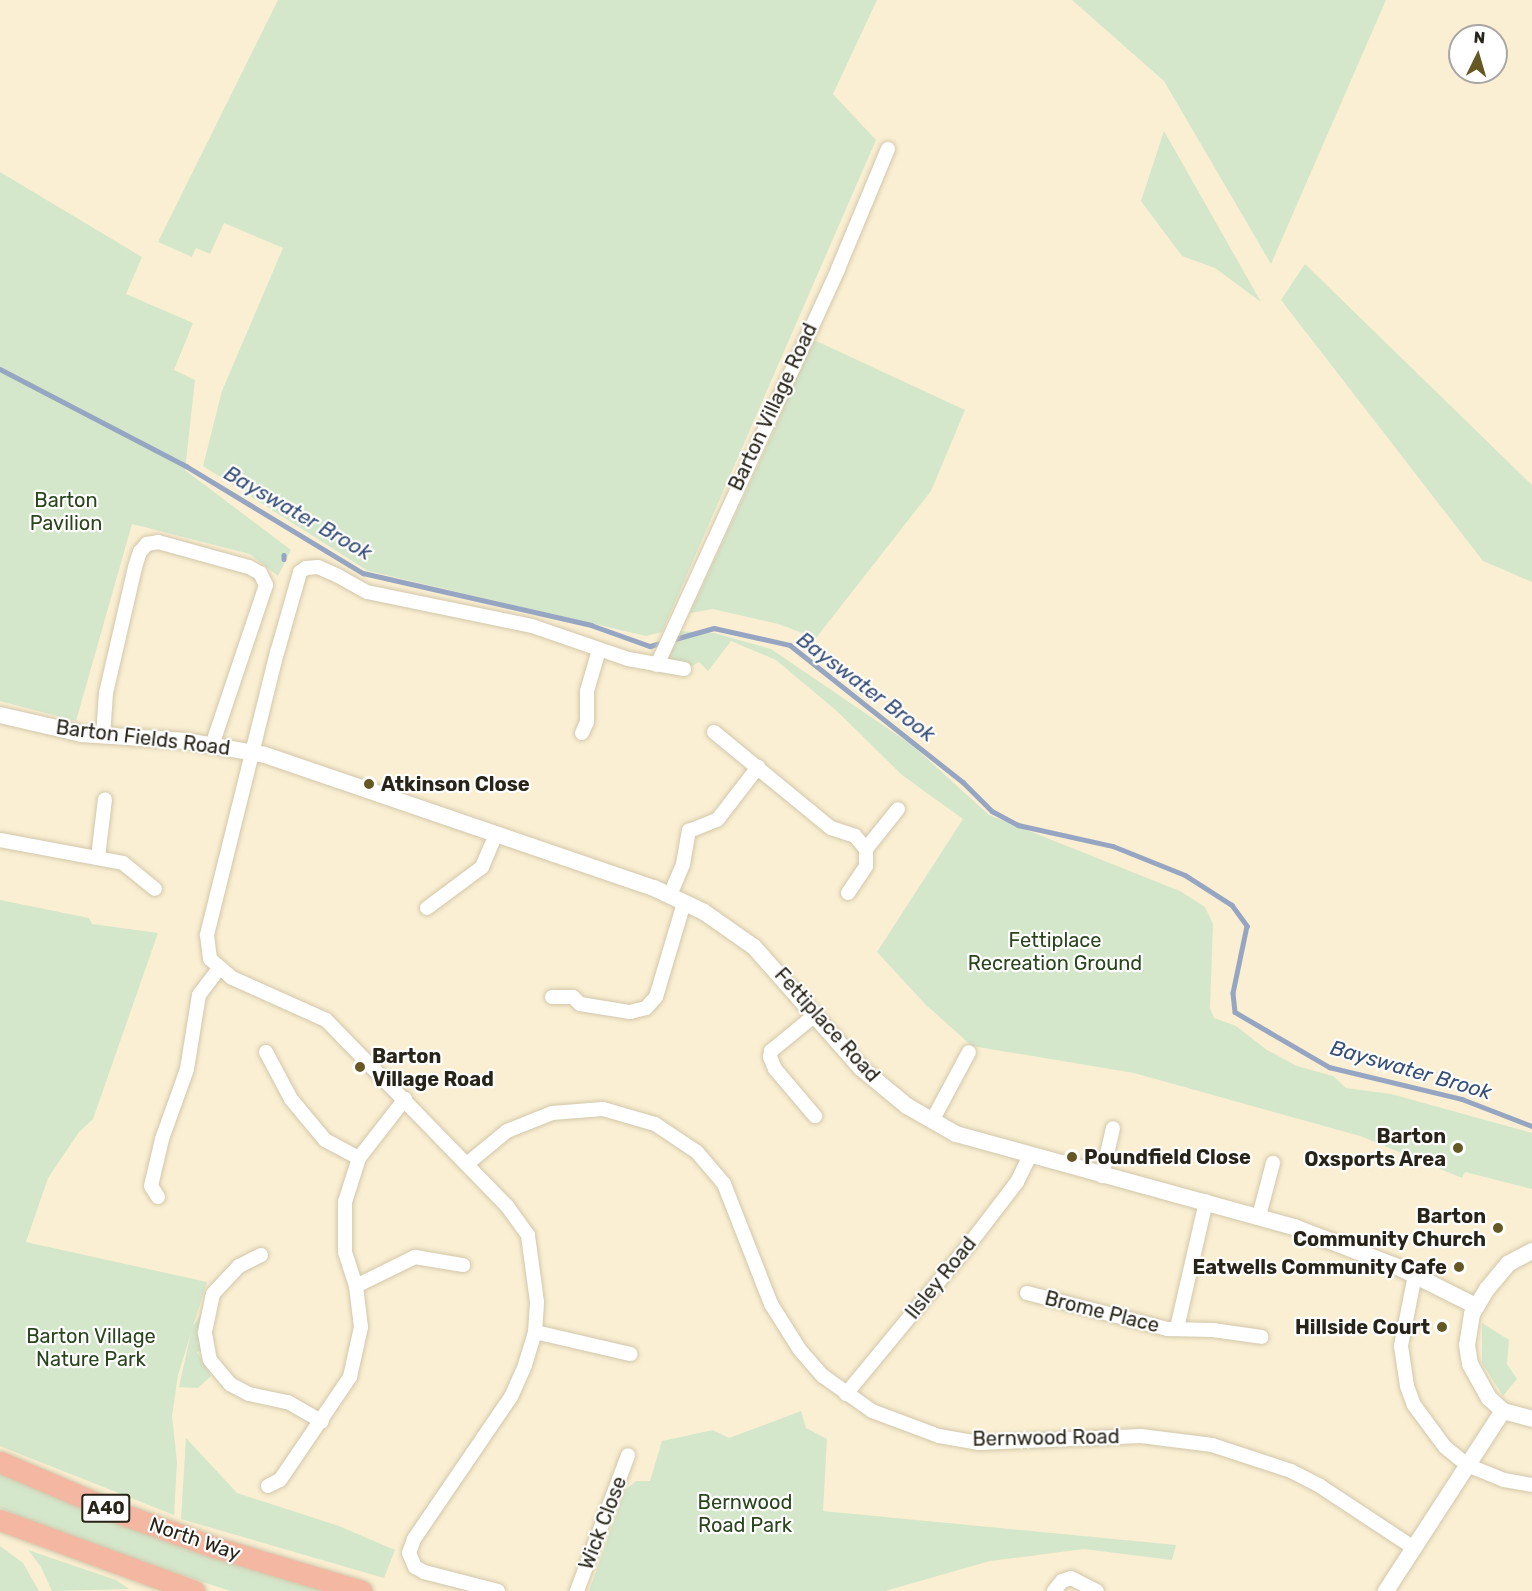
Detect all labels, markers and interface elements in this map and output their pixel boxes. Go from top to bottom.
north arrow [1448,24,1508,84]
text: N [1473,28,1486,48]
street label: Barton Village Road [724,319,822,495]
water label: Bayswater Brook [219,460,377,566]
park label: Barton Pavilion [30,488,102,535]
water label: Bayswater Brook [792,627,940,747]
street label: Barton Fields Road [55,715,231,761]
place label: Atkinson Close [381,772,530,796]
marker: Atkinson Close [362,777,376,791]
park label: Fettiplace Recreation Ground [968,928,1142,975]
street label: Fettiplace Road [769,963,885,1087]
water label: Bayswater Brook [1327,1035,1495,1105]
place label: Barton Village Road [372,1044,494,1091]
marker: Barton Village Road [353,1060,367,1074]
place label: Barton Oxsports Area [1304,1124,1446,1171]
marker: Barton Oxsports Area [1451,1141,1465,1155]
place label: Poundfield Close [1084,1145,1251,1169]
marker: Poundfield Close [1065,1150,1079,1164]
place label: Barton Community Church [1293,1204,1486,1251]
marker: Barton Community Church [1491,1221,1505,1235]
street label: Ilsley Road [900,1232,982,1324]
place label: Eatwells Community Cafe [1192,1255,1447,1279]
marker: Eatwells Community Cafe [1452,1260,1466,1274]
street label: Brome Place [1042,1286,1162,1338]
place label: Hillside Court [1295,1315,1430,1339]
marker: Hillside Court [1435,1320,1449,1334]
park label: Barton Village Nature Park [26,1325,156,1372]
street label: Bernwood Road [972,1425,1120,1451]
street label: Wick Close [574,1473,632,1573]
park label: Bernwood Road Park [698,1490,792,1537]
road number: A40 [80,1493,132,1523]
street label: North Way [146,1512,244,1566]

